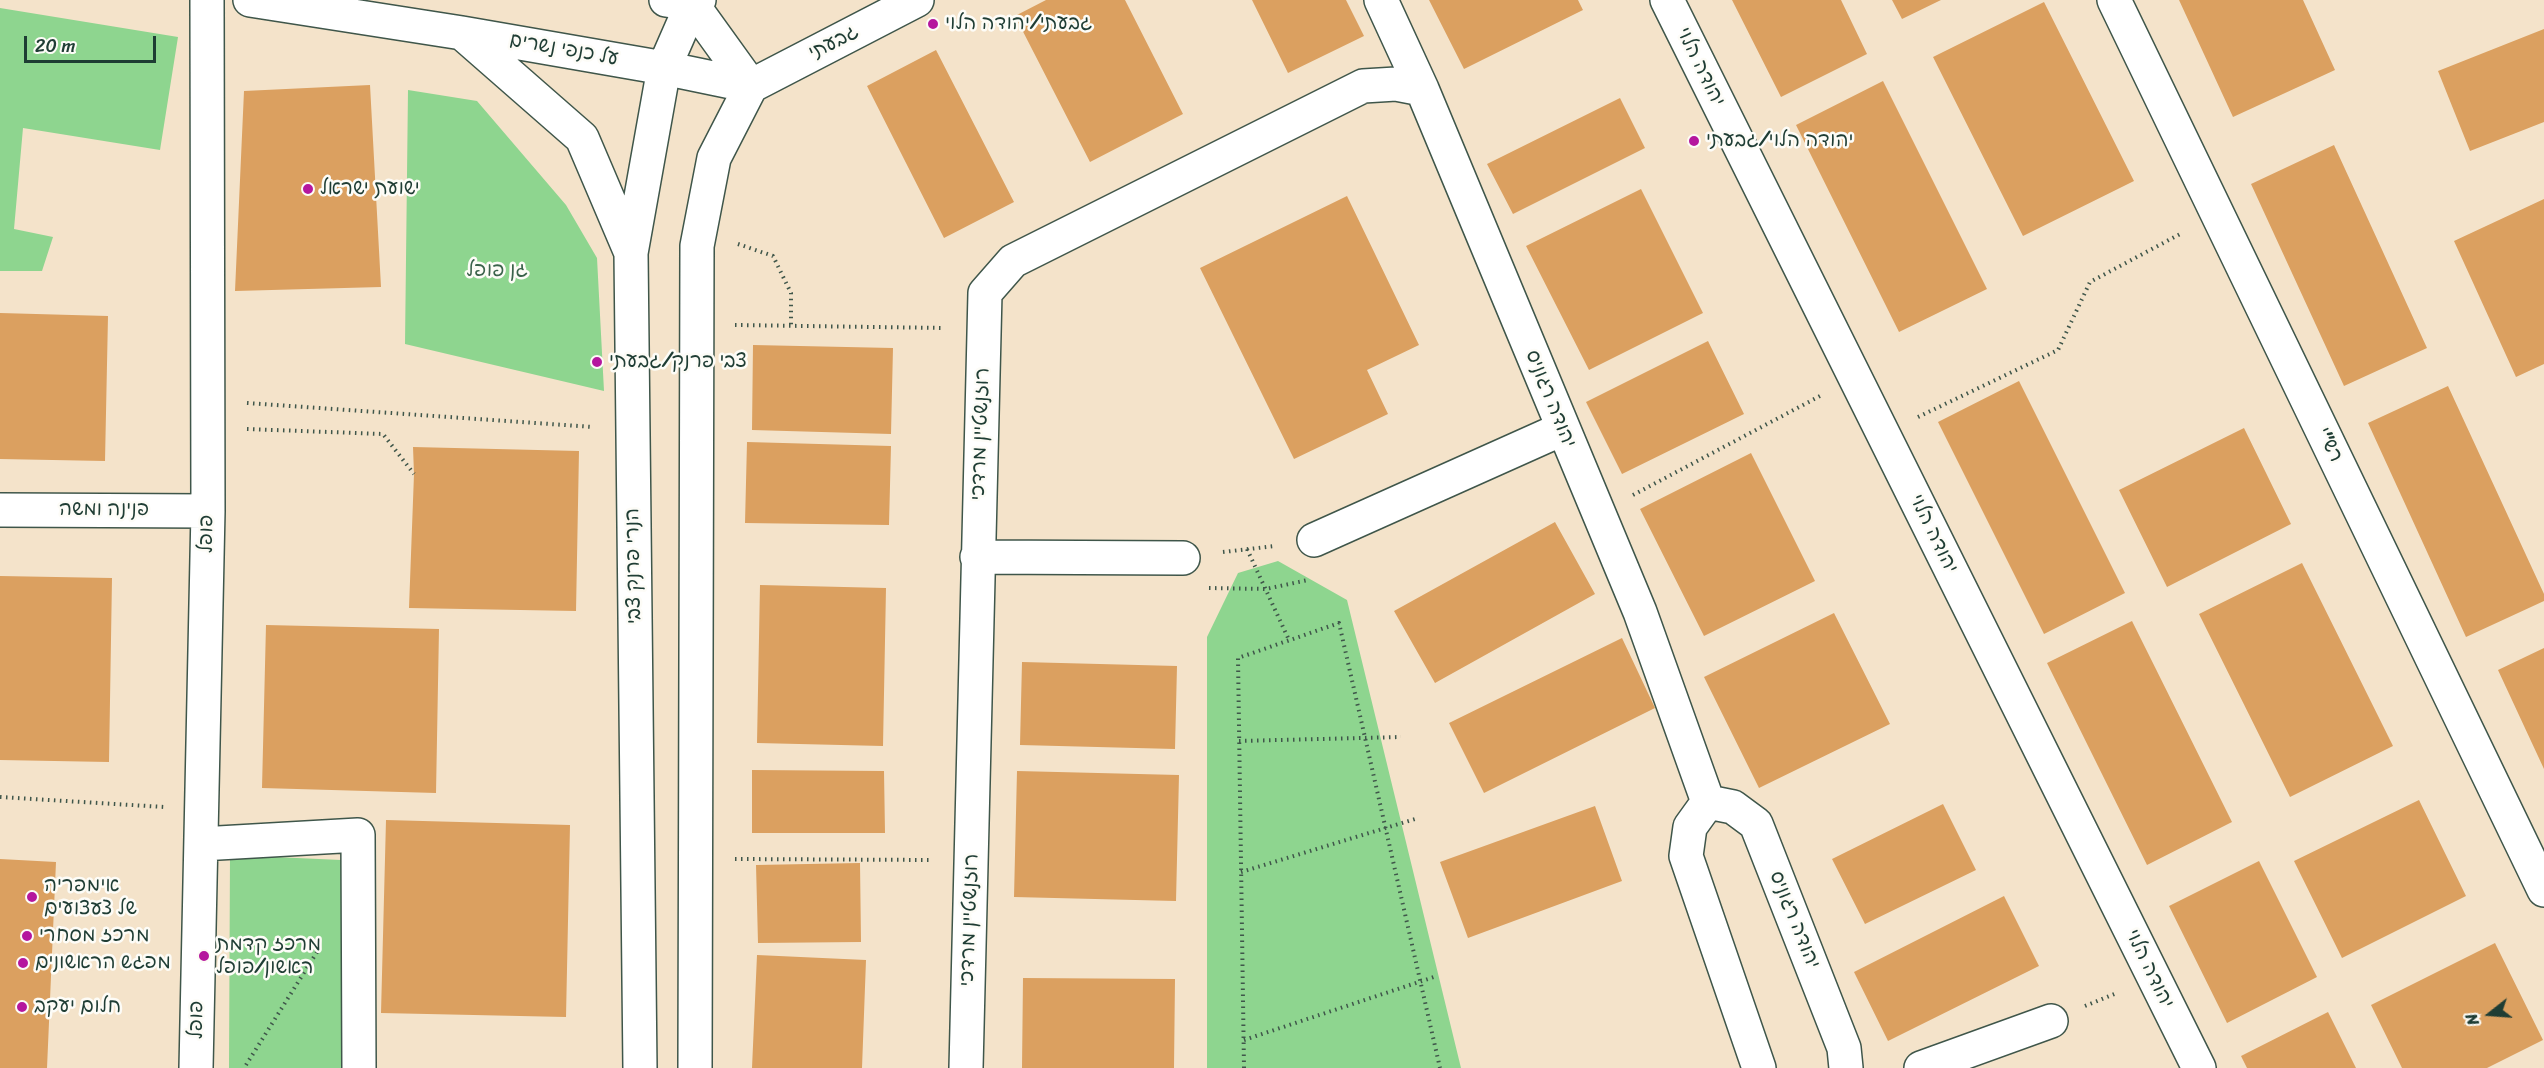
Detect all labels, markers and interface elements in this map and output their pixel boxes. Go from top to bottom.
place label: גבעתי/יהודה הלוי [945,12,1092,36]
marker: גבעתי/יהודה הלוי [926,17,940,31]
street label: גבעתי [805,20,863,66]
scale bar [27,24,159,62]
street label: יהודה הלוי [1671,24,1729,110]
street label: על כנפי נשרים [508,29,620,71]
text: 20 m [35,30,75,62]
place label: יהודה הלוי/גבעתי [1706,129,1853,153]
marker: יהודה הלוי/גבעתי [1687,134,1701,148]
place label: ישועת ישראל [320,177,420,201]
marker: ישועת ישראל [301,182,315,196]
park label: גן פופל [466,259,528,283]
street label: יהודה רגוניס [1519,347,1581,451]
place label: צבי פרנק/גבעתי [609,350,747,374]
marker: צבי פרנק/גבעתי [590,355,604,369]
street label: רוזנשטיין מרדכי [967,367,995,501]
street label: רש"י [2310,424,2348,466]
street label: יהודה הלוי [1904,491,1962,577]
street label: פנינה ומשה [59,498,149,522]
street label: הנרי פרנק צבי [621,508,647,624]
street label: פופל [195,515,219,553]
street label: רוזנשטיין מרדכי [956,853,984,987]
street label: יהודה רגוניס [1763,868,1825,972]
place label: אימפריה של צעצועים [44,874,137,921]
marker: אימפריה של צעצועים [25,890,39,904]
place label: מרכז מסחרי [39,924,150,948]
street label: יהודה הלוי [2120,926,2178,1012]
marker: מרכז מסחרי [20,929,34,943]
place label: מרכז קדמת ראשון/פופל [216,933,321,980]
marker: מרכז קדמת ראשון/פופל [197,949,211,963]
place label: מפגש הראשונים [35,951,171,975]
marker: מפגש הראשונים [16,956,30,970]
north arrow [2460,984,2520,1044]
place label: חלום יעקב [34,995,121,1019]
marker: חלום יעקב [15,1000,29,1014]
street label: פופל [185,1001,209,1039]
text: N [2457,1010,2488,1029]

